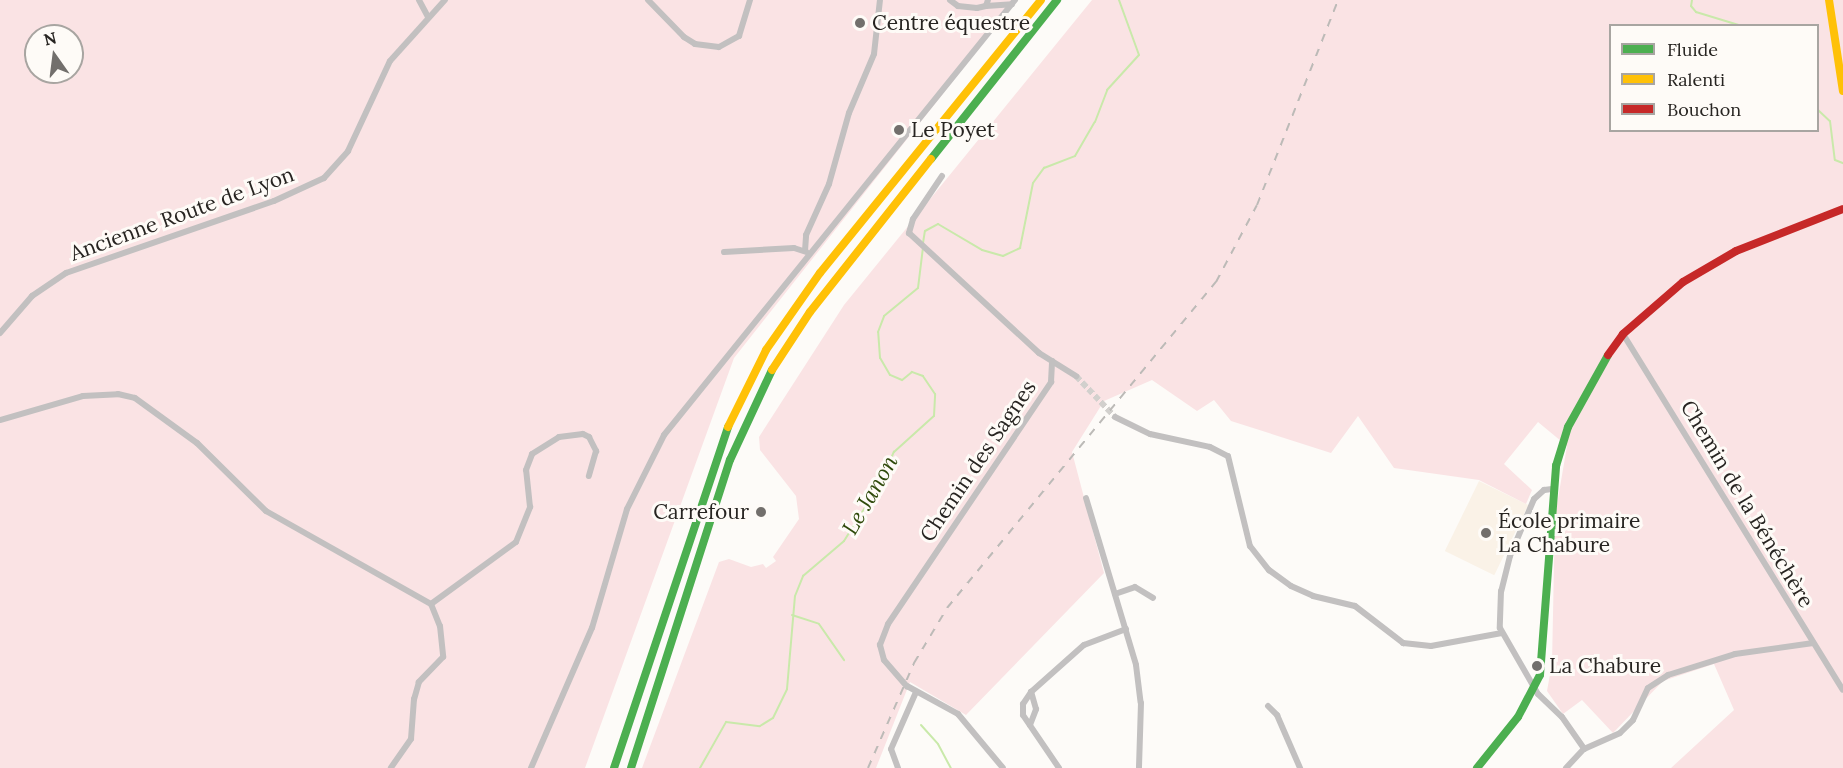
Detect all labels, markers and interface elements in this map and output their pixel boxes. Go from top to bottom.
place label: Centre équestre [872,10,1030,36]
marker: Centre équestre [853,16,867,30]
north arrow [24,24,84,84]
legend [1609,24,1819,132]
text: N [42,27,59,50]
text: Fluide [1667,38,1718,61]
text: Ralenti [1667,68,1725,91]
text: Bouchon [1667,98,1741,121]
place label: Le Poyet [911,117,995,143]
marker: Le Poyet [892,123,906,137]
street label: Ancienne Route de Lyon [67,162,297,266]
street label: Chemin des Sagnes [915,376,1041,546]
street label: Chemin de la Bénéchère [1675,396,1819,612]
water label: Le Janon [837,451,903,539]
place label: Carrefour [653,499,749,525]
marker: Carrefour [754,505,768,519]
place label: École primaire La Chabure [1498,508,1640,558]
marker: École primaire La Chabure [1479,526,1493,540]
place label: La Chabure [1549,653,1661,679]
marker: La Chabure [1530,659,1544,673]

